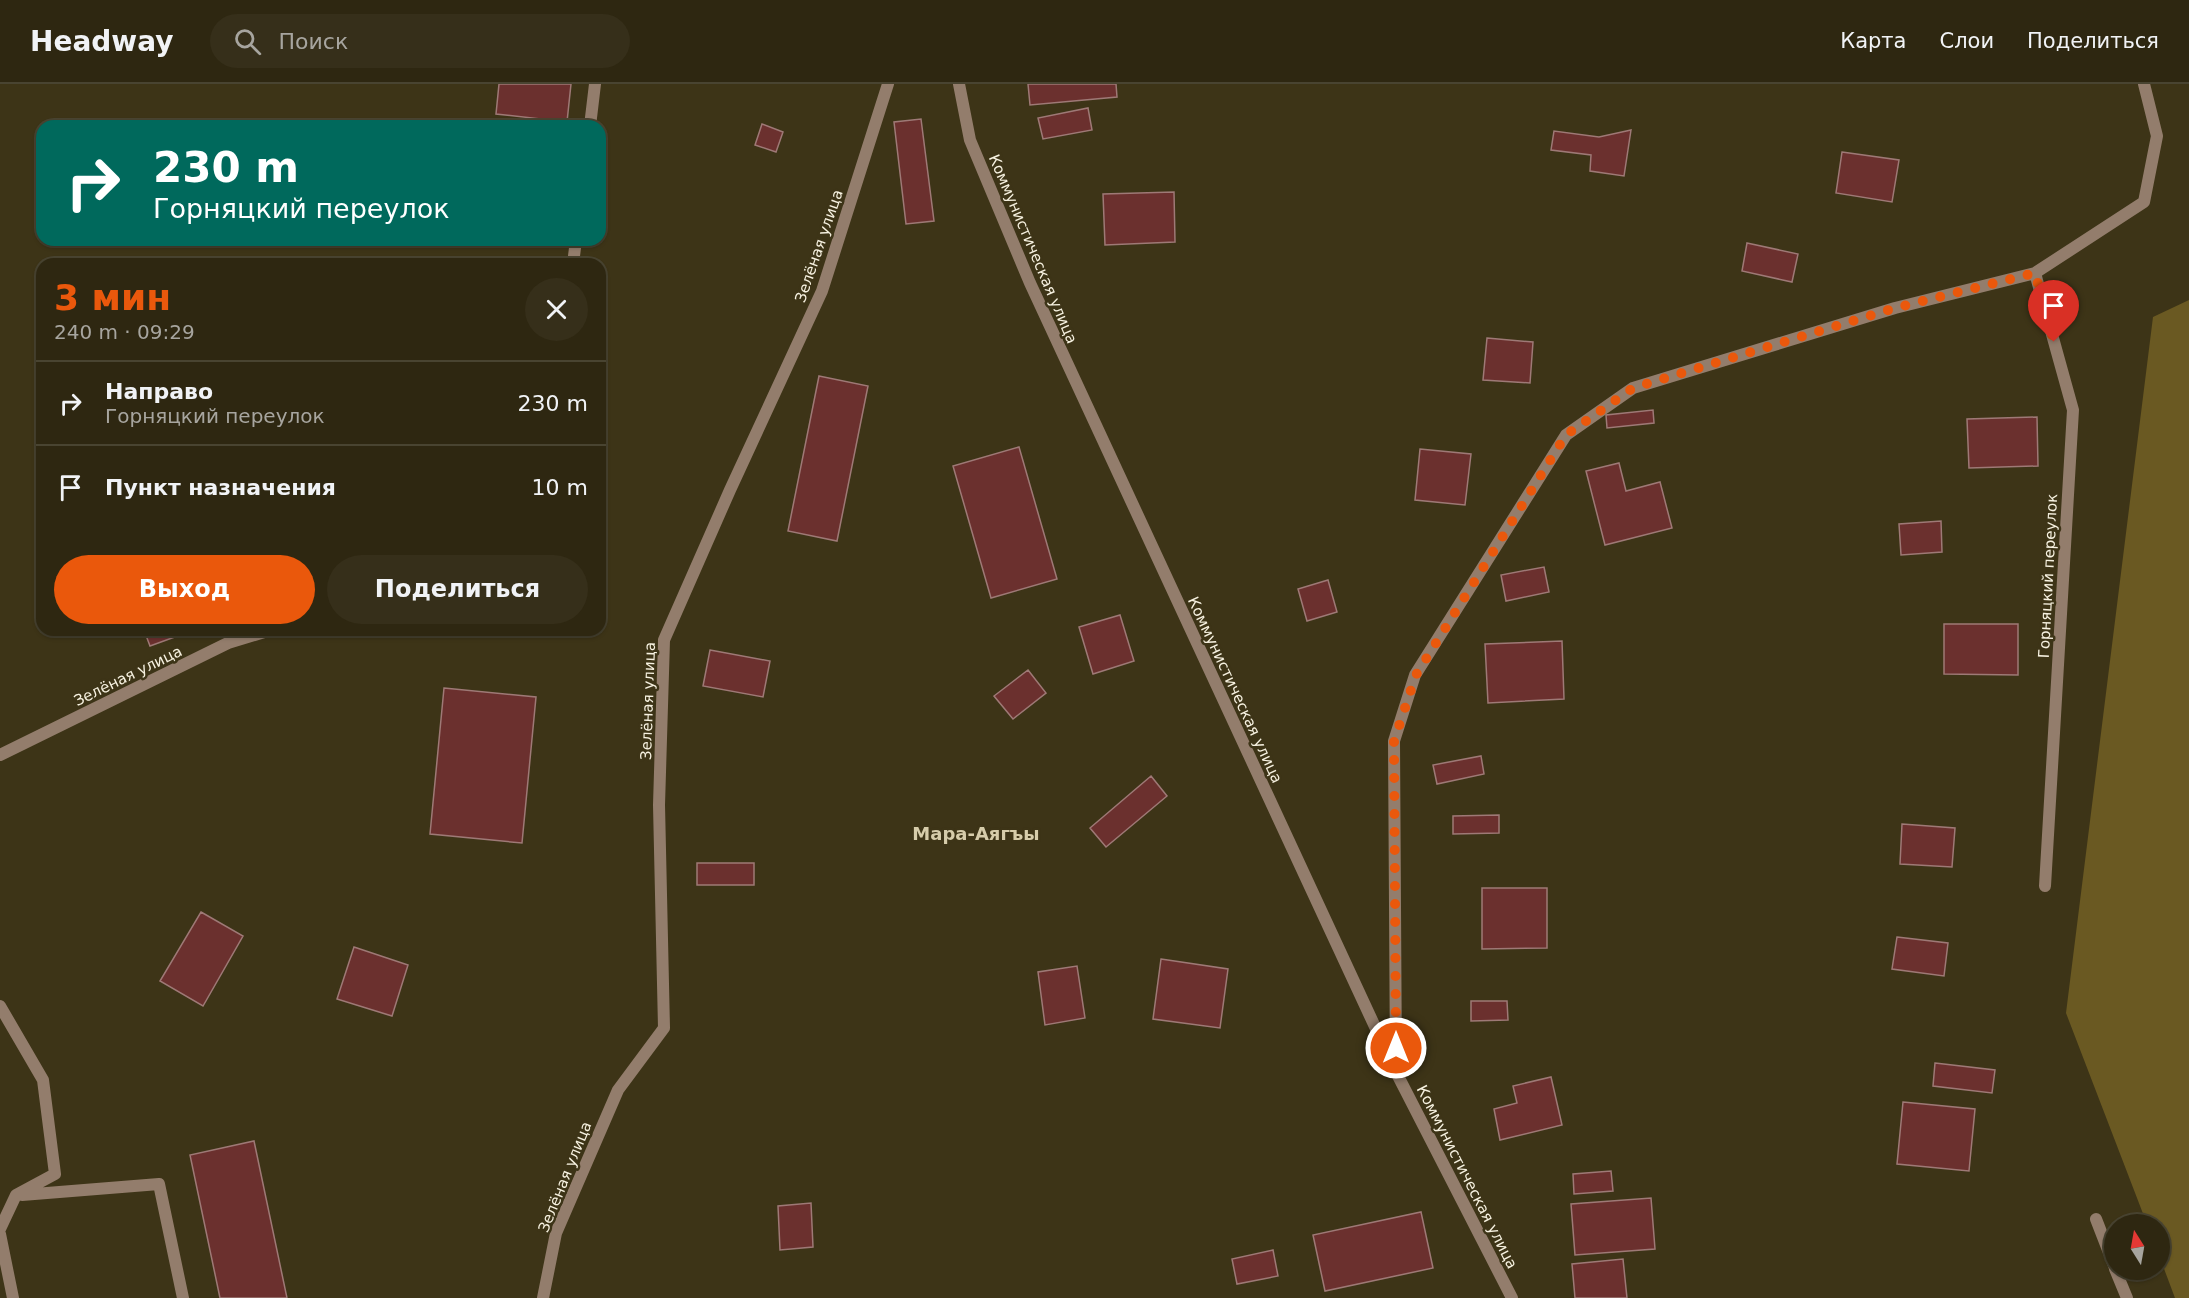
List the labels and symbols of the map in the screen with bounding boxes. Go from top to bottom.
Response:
street label: Коммунистическая улица [985,152,1081,346]
street label: Зелёная улица [791,187,847,305]
pin [2028,280,2079,342]
street label: Горняцкий переулок [2035,493,2061,659]
street label: Коммунистическая улица [1184,594,1286,786]
street label: Зелёная улица [71,642,185,710]
street label: Зелёная улица [637,642,659,760]
district label: Мара-Аягъы [912,823,1040,844]
position arrow [1364,1016,1428,1080]
street label: Коммунистическая улица [1413,1082,1521,1272]
street label: Зелёная улица [535,1119,595,1235]
north arrow [2104,1214,2170,1280]

